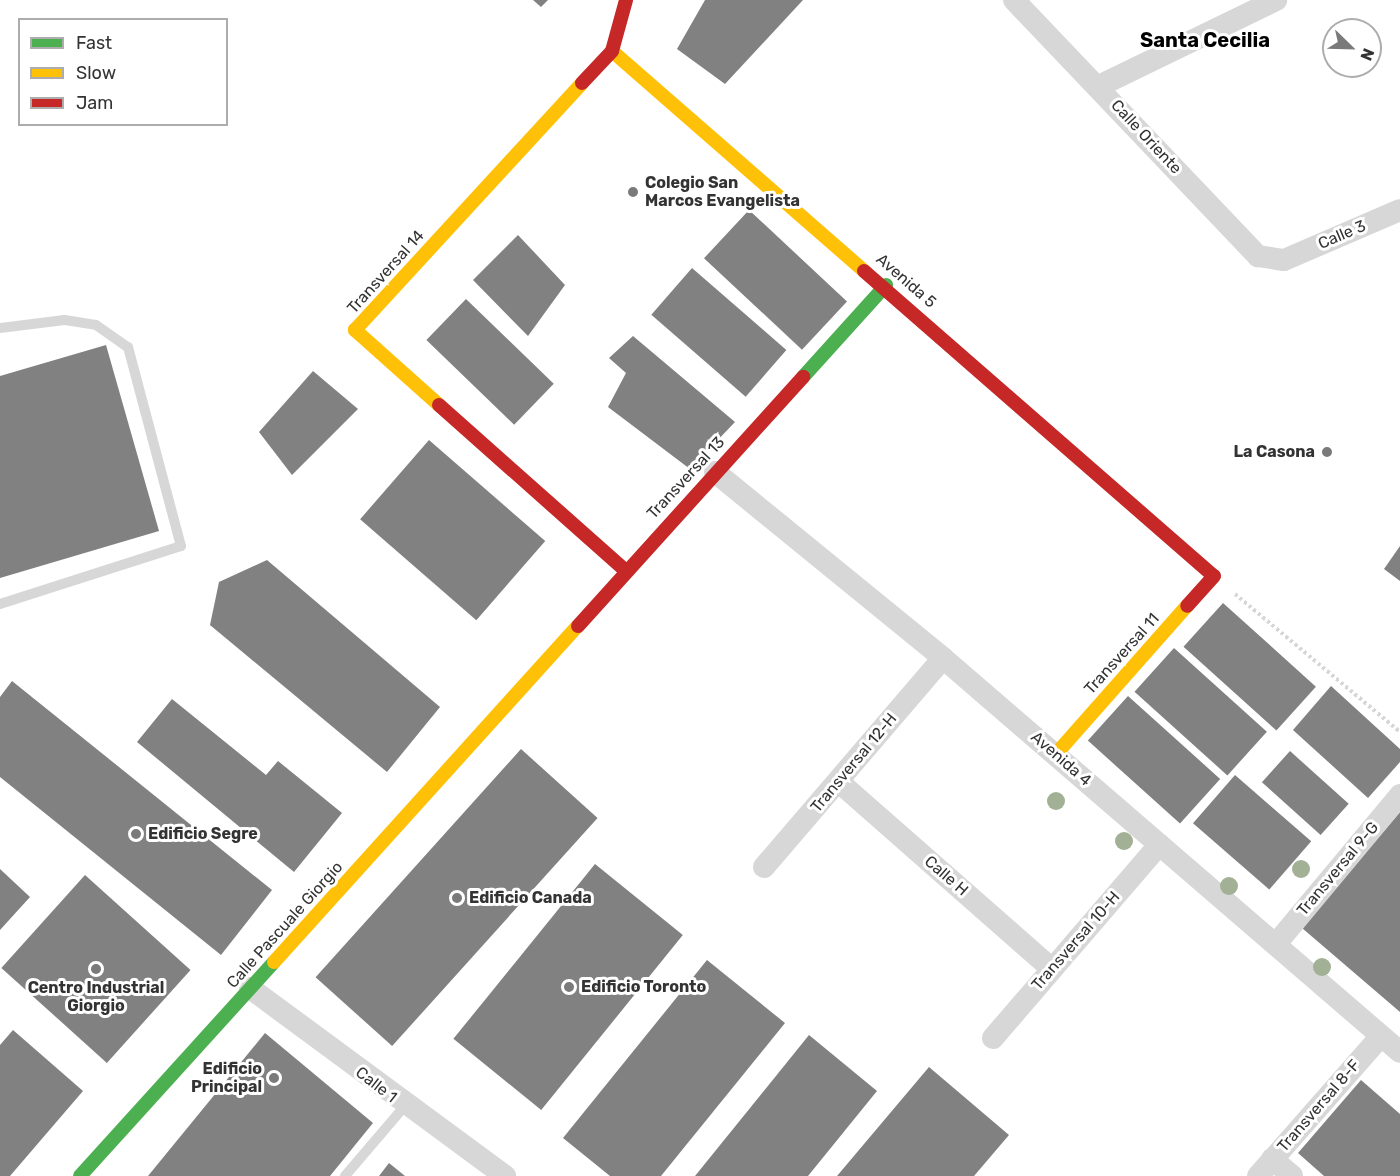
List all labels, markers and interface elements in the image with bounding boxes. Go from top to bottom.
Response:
legend [18,18,228,126]
north arrow [1322,18,1382,78]
district label: Santa Cecilia [1140,28,1270,52]
text: Fast [76,32,112,54]
text: N [1356,45,1378,63]
text: Slow [76,62,116,84]
text: Jam [76,92,113,114]
street label: Calle Oriente [1107,96,1185,178]
place label: Colegio San Marcos Evangelista [645,173,800,211]
marker: Colegio San Marcos Evangelista [626,185,640,199]
street label: Calle 3 [1315,216,1369,254]
street label: Transversal 14 [344,226,428,318]
street label: Avenida 5 [872,250,940,312]
street label: Transversal 13 [643,433,729,523]
place label: La Casona [1234,442,1315,462]
marker: La Casona [1320,445,1334,459]
street label: Transversal 11 [1081,610,1163,698]
street label: Transversal 12-H [807,709,901,817]
street label: Avenida 4 [1027,728,1095,790]
street label: Transversal 9-G [1293,818,1383,920]
place label: Edificio Segre [148,824,258,844]
marker: Edificio Segre [129,827,143,841]
street label: Calle H [920,852,972,900]
street label: Calle Pascuale Giorgio [223,858,347,992]
place label: Edificio Canada [469,888,592,908]
street label: Transversal 10-H [1028,888,1124,994]
marker: Edificio Canada [450,891,464,905]
marker: Centro Industrial Giorgio [89,962,103,976]
place label: Edificio Toronto [581,977,707,997]
place label: Centro Industrial Giorgio [28,978,164,1016]
marker: Edificio Toronto [562,980,576,994]
street label: Transversal 8-F [1274,1056,1364,1156]
place label: Edificio Principal [191,1059,262,1097]
street label: Calle 1 [352,1063,400,1107]
marker: Edificio Principal [267,1071,281,1085]

